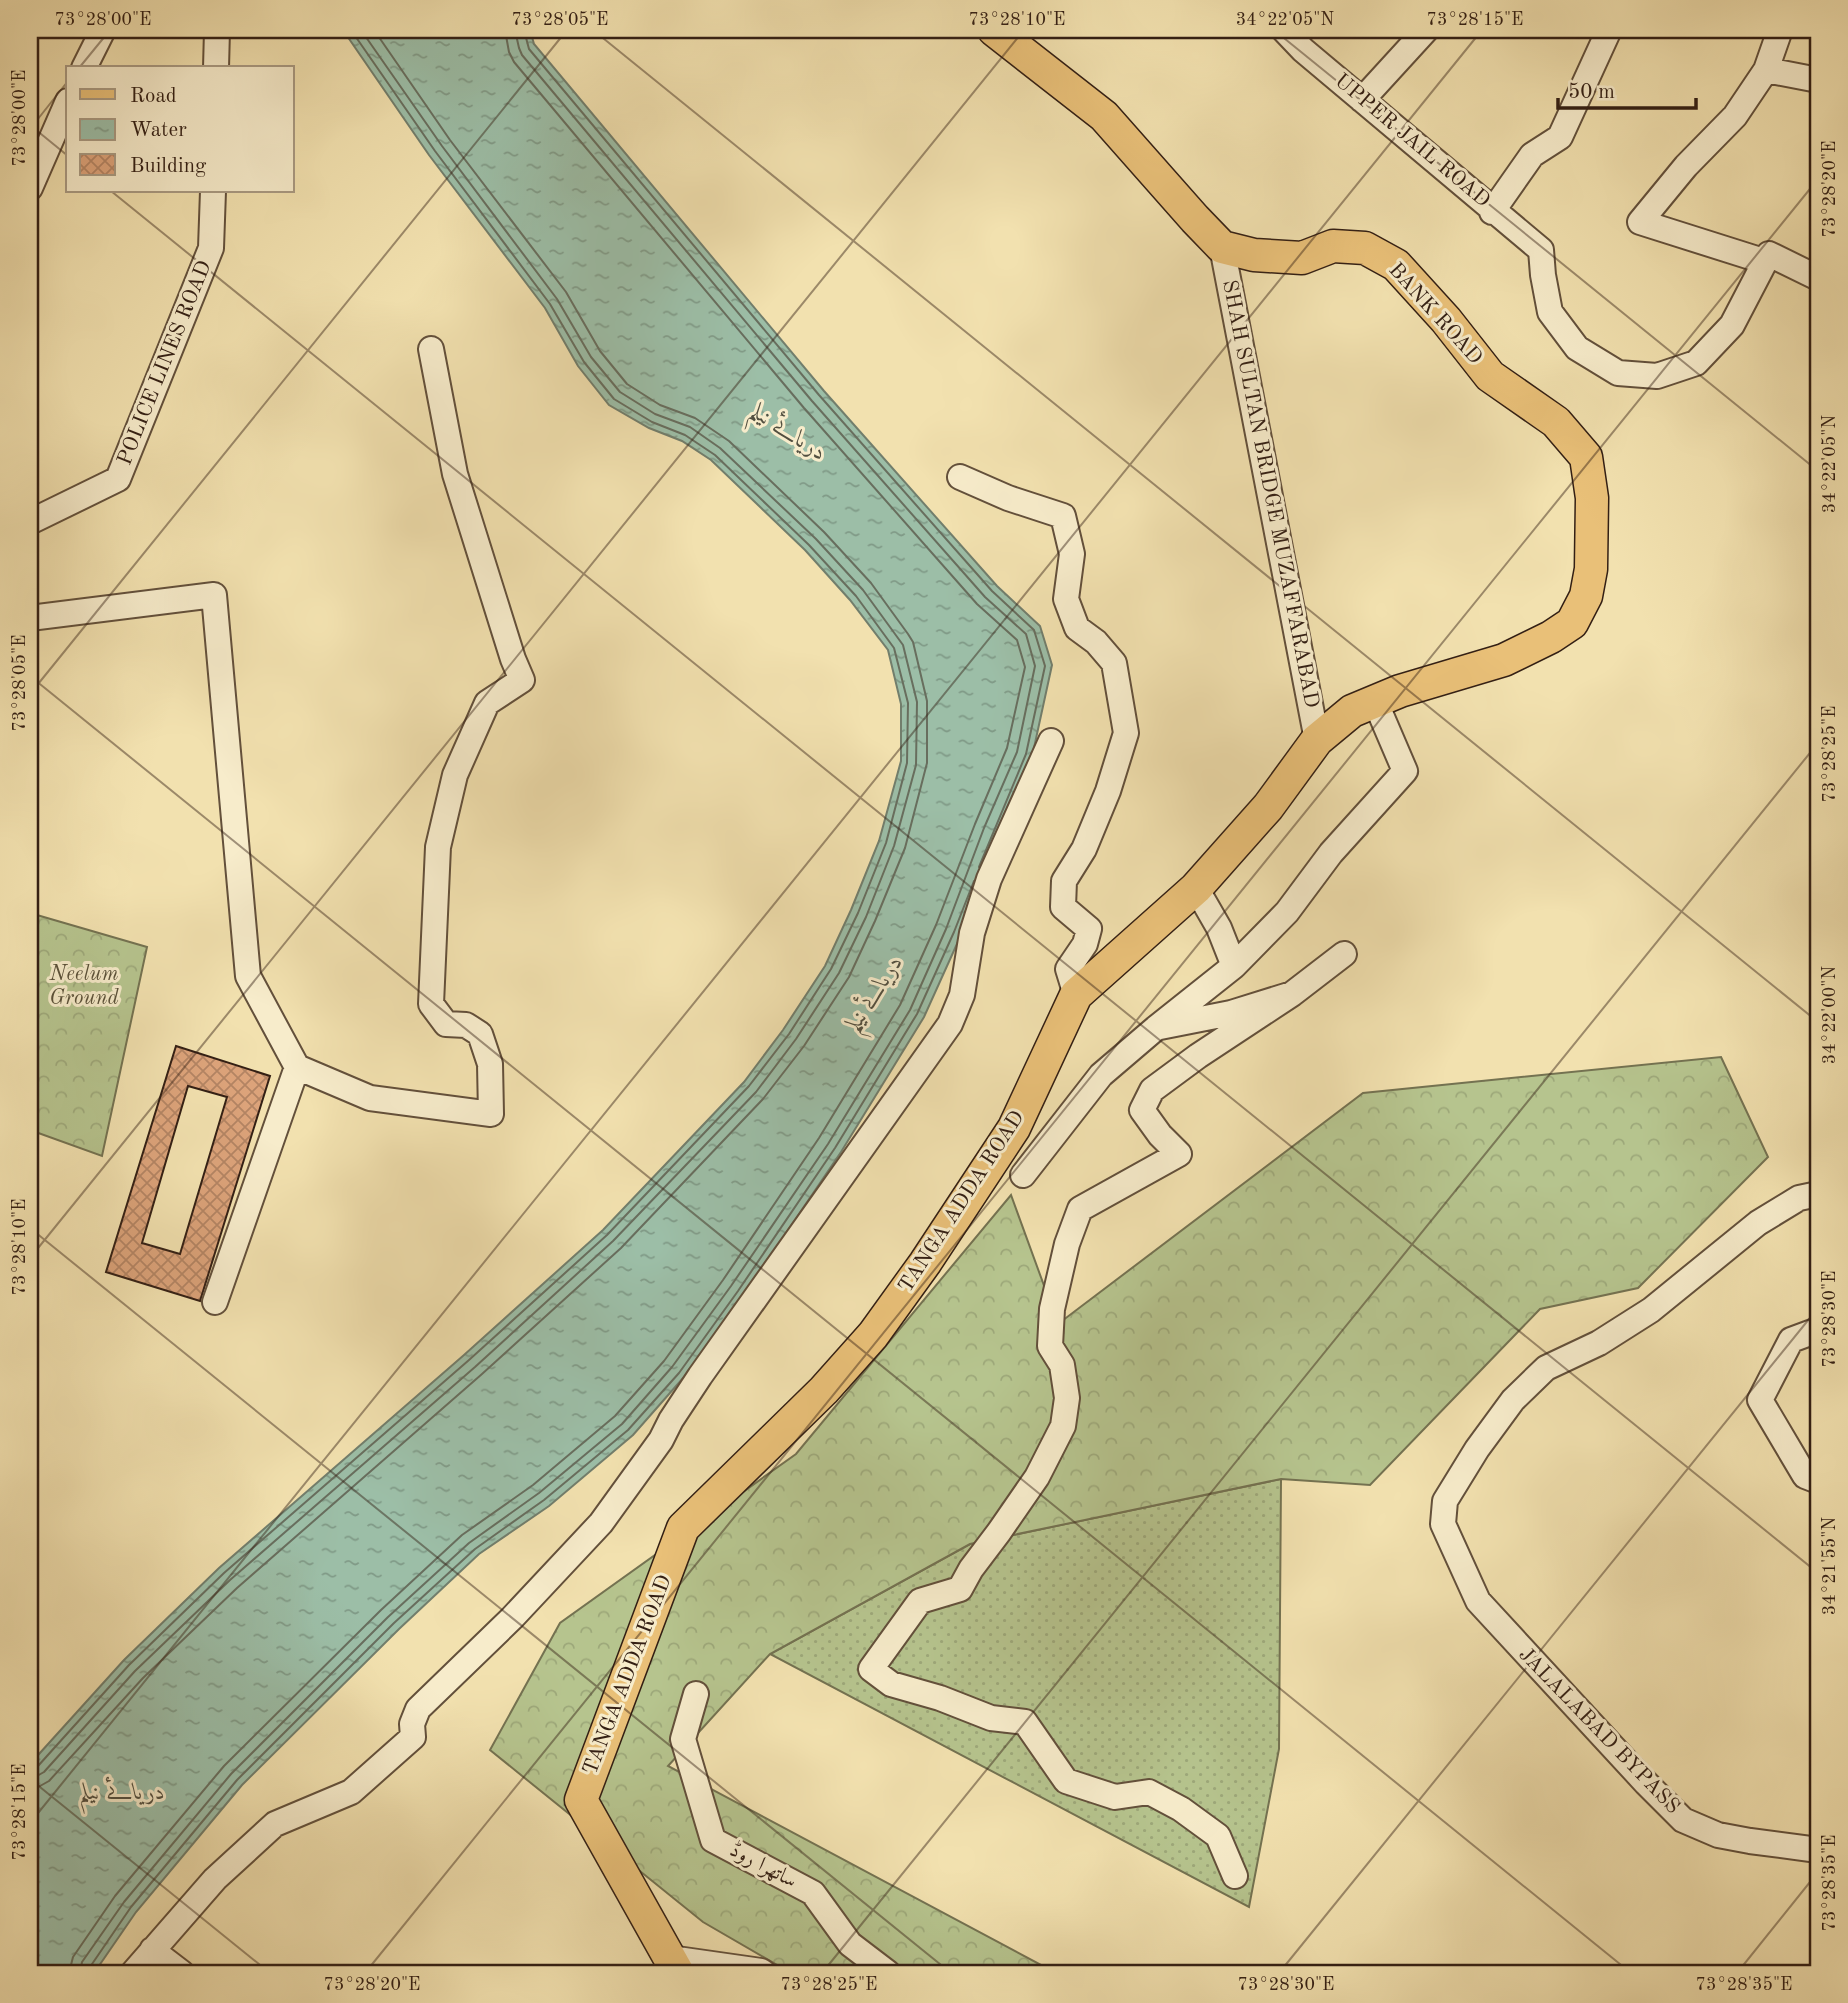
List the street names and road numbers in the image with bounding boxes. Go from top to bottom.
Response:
street label: UPPER JAIL ROAD [1330,70,1494,212]
street label: POLICE LINES ROAD [114,258,216,468]
street label: BANK ROAD [1384,259,1486,369]
street label: SHAH SULTAN BRIDGE MUZAFFARABAD [1218,278,1322,710]
street label: TANGA ADDA ROAD [895,1107,1029,1297]
street label: TANGA ADDA ROAD [580,1572,676,1778]
street label: JALALABAD BYPASS [1514,1644,1684,1818]
street label: ساتھرا روڈ [725,1838,801,1893]

